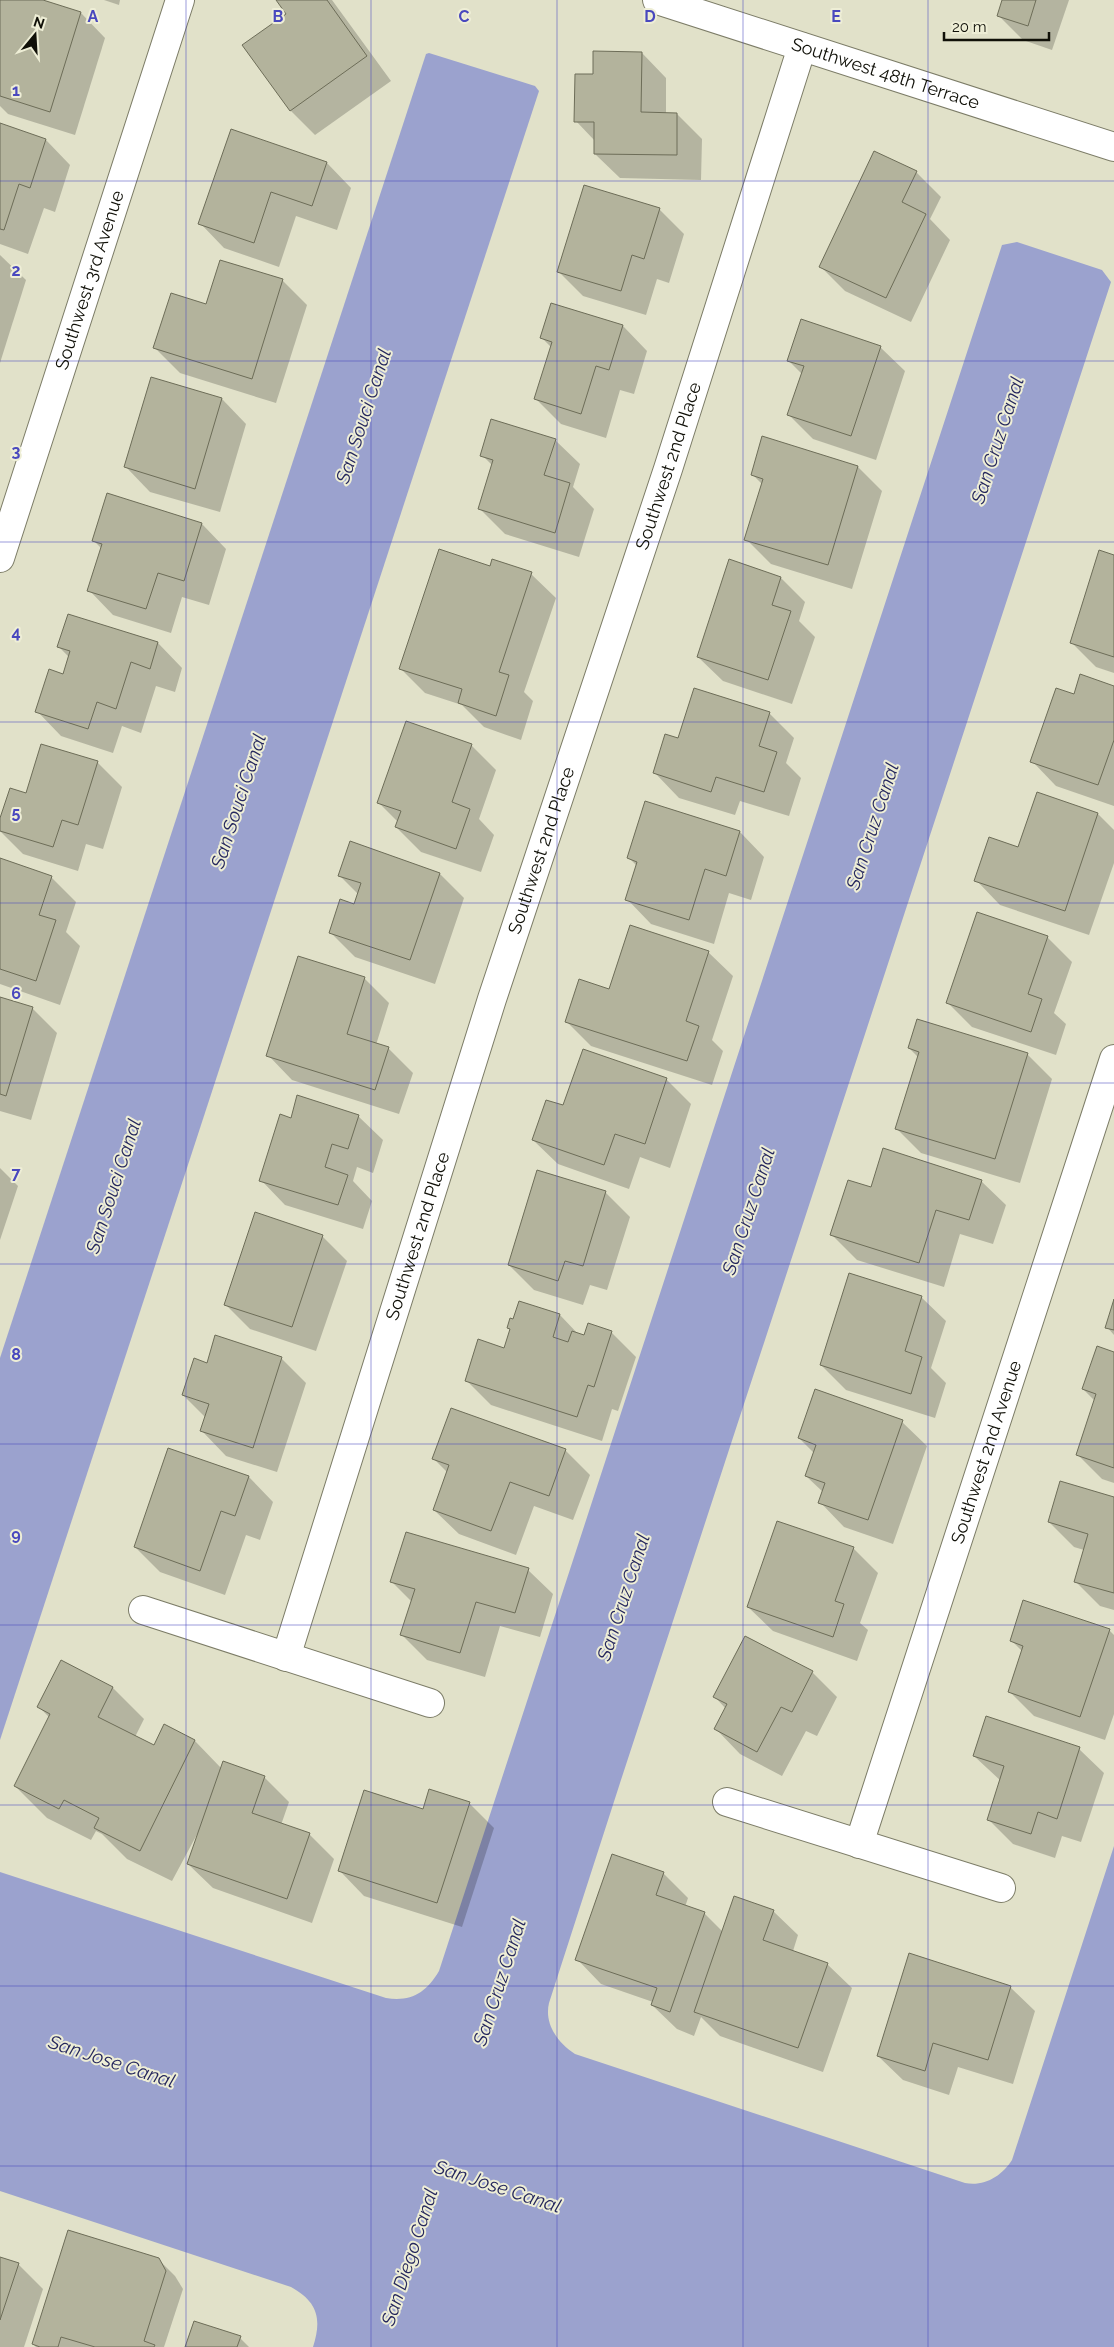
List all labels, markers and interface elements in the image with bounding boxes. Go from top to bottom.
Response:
text: A [88,7,99,26]
text: B [273,7,284,26]
text: C [459,7,470,26]
text: D [644,7,656,26]
text: E [831,7,841,26]
north arrow [10,10,60,60]
scale bar [944,10,1049,42]
text: N [31,13,47,32]
text: 20 m [952,18,987,36]
street label: Southwest 48th Terrace [789,33,983,113]
text: 1 [12,81,20,100]
street label: Southwest 3rd Avenue [50,187,128,372]
text: 2 [11,261,21,280]
water label: San Souci Canal [331,346,395,487]
water label: San Cruz Canal [966,374,1028,507]
street label: Southwest 2nd Place [631,379,705,552]
text: 3 [12,442,21,461]
text: 4 [11,623,21,642]
water label: San Souci Canal [206,731,270,872]
water label: San Cruz Canal [841,760,903,893]
street label: Southwest 2nd Place [503,764,579,937]
text: 5 [12,803,21,822]
text: 6 [11,984,21,1003]
water label: San Souci Canal [81,1116,145,1257]
water label: San Cruz Canal [717,1145,779,1278]
street label: Southwest 2nd Place [381,1149,454,1323]
text: 7 [12,1164,21,1183]
text: 8 [11,1345,21,1364]
street label: Southwest 2nd Avenue [946,1357,1025,1546]
text: 9 [11,1525,21,1544]
water label: San Cruz Canal [592,1531,654,1664]
water label: San Cruz Canal [468,1916,530,2049]
water label: San Jose Canal [45,2030,178,2092]
water label: San Jose Canal [431,2155,564,2217]
water label: San Diego Canal [376,2186,442,2329]

